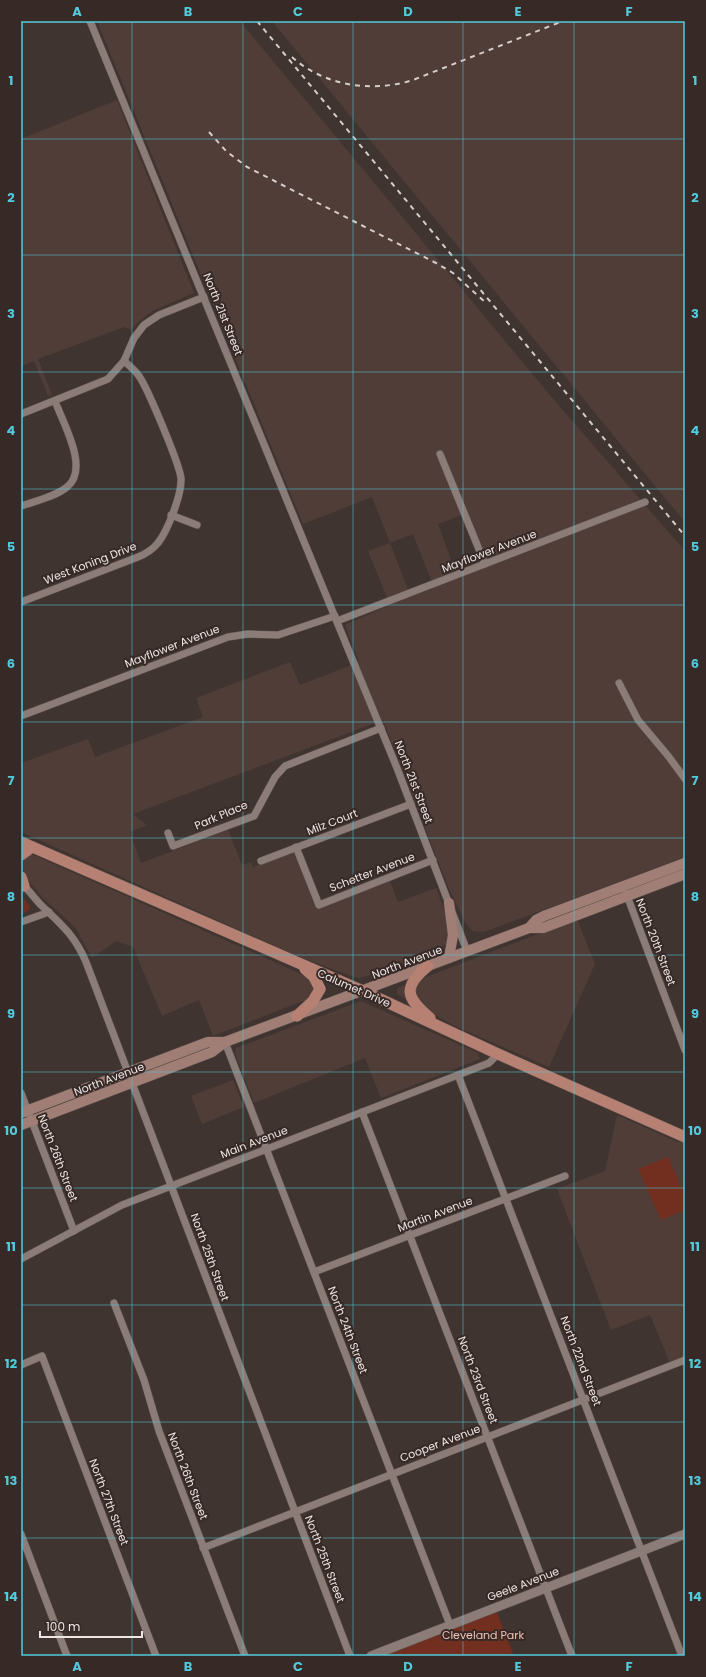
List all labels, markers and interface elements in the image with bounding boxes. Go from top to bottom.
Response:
text: A [72,2,82,21]
text: B [184,2,193,21]
text: C [293,2,303,21]
text: D [403,2,413,21]
text: E [514,2,522,21]
text: F [625,2,633,21]
text: 1 [9,71,13,90]
text: 1 [693,71,697,90]
text: 2 [7,188,15,207]
text: 2 [691,188,699,207]
street label: North 21st Street [199,270,247,358]
text: 3 [7,304,15,323]
text: 3 [691,304,699,323]
text: 4 [7,421,16,440]
text: 4 [691,421,700,440]
street label: Mayflower Avenue [439,525,539,577]
text: 5 [7,537,15,556]
text: 5 [691,537,699,556]
street label: West Koning Drive [41,538,139,588]
street label: Mayflower Avenue [122,620,222,672]
text: 6 [7,654,15,673]
text: 6 [691,654,699,673]
street label: North 21st Street [391,738,437,826]
text: 7 [8,771,15,790]
text: 7 [692,771,699,790]
street label: Park Place [192,797,250,833]
street label: Milz Court [304,805,360,839]
street label: Schetter Avenue [327,848,417,896]
text: 8 [7,887,15,906]
text: 8 [691,887,699,906]
street label: North 20th Street [632,896,680,988]
street label: North Avenue [370,941,445,983]
street label: Calumet Drive [315,965,393,1011]
text: 9 [7,1004,15,1023]
text: 9 [691,1004,699,1023]
street label: North Avenue [72,1058,147,1100]
street label: North 26th Street [34,1112,82,1204]
text: 10 [4,1121,18,1140]
text: 10 [688,1121,702,1140]
street label: Main Avenue [218,1122,290,1162]
street label: Martin Avenue [395,1192,475,1236]
street label: North 25th Street [187,1211,233,1303]
text: 11 [6,1237,16,1256]
text: 11 [690,1237,700,1256]
street label: North 24th Street [324,1284,372,1376]
street label: North 22nd Street [556,1314,606,1408]
street label: North 23rd Street [454,1334,502,1426]
text: 12 [5,1354,18,1373]
text: 12 [689,1354,702,1373]
street label: Cooper Avenue [397,1420,483,1466]
street label: North 26th Street [164,1430,212,1522]
street label: North 27th Street [85,1456,133,1548]
text: 13 [5,1471,18,1490]
text: 13 [689,1471,702,1490]
street label: North 25th Street [301,1513,349,1605]
street label: Geele Avenue [485,1563,561,1605]
text: 14 [4,1587,18,1606]
text: 14 [688,1587,702,1606]
scale bar [40,1613,142,1639]
text: 100 m [46,1618,80,1635]
park label: Cleveland Park [442,1627,524,1643]
text: A [72,1657,82,1676]
text: B [184,1657,193,1676]
text: C [293,1657,303,1676]
text: D [403,1657,413,1676]
text: E [514,1657,522,1676]
text: F [625,1657,633,1676]

